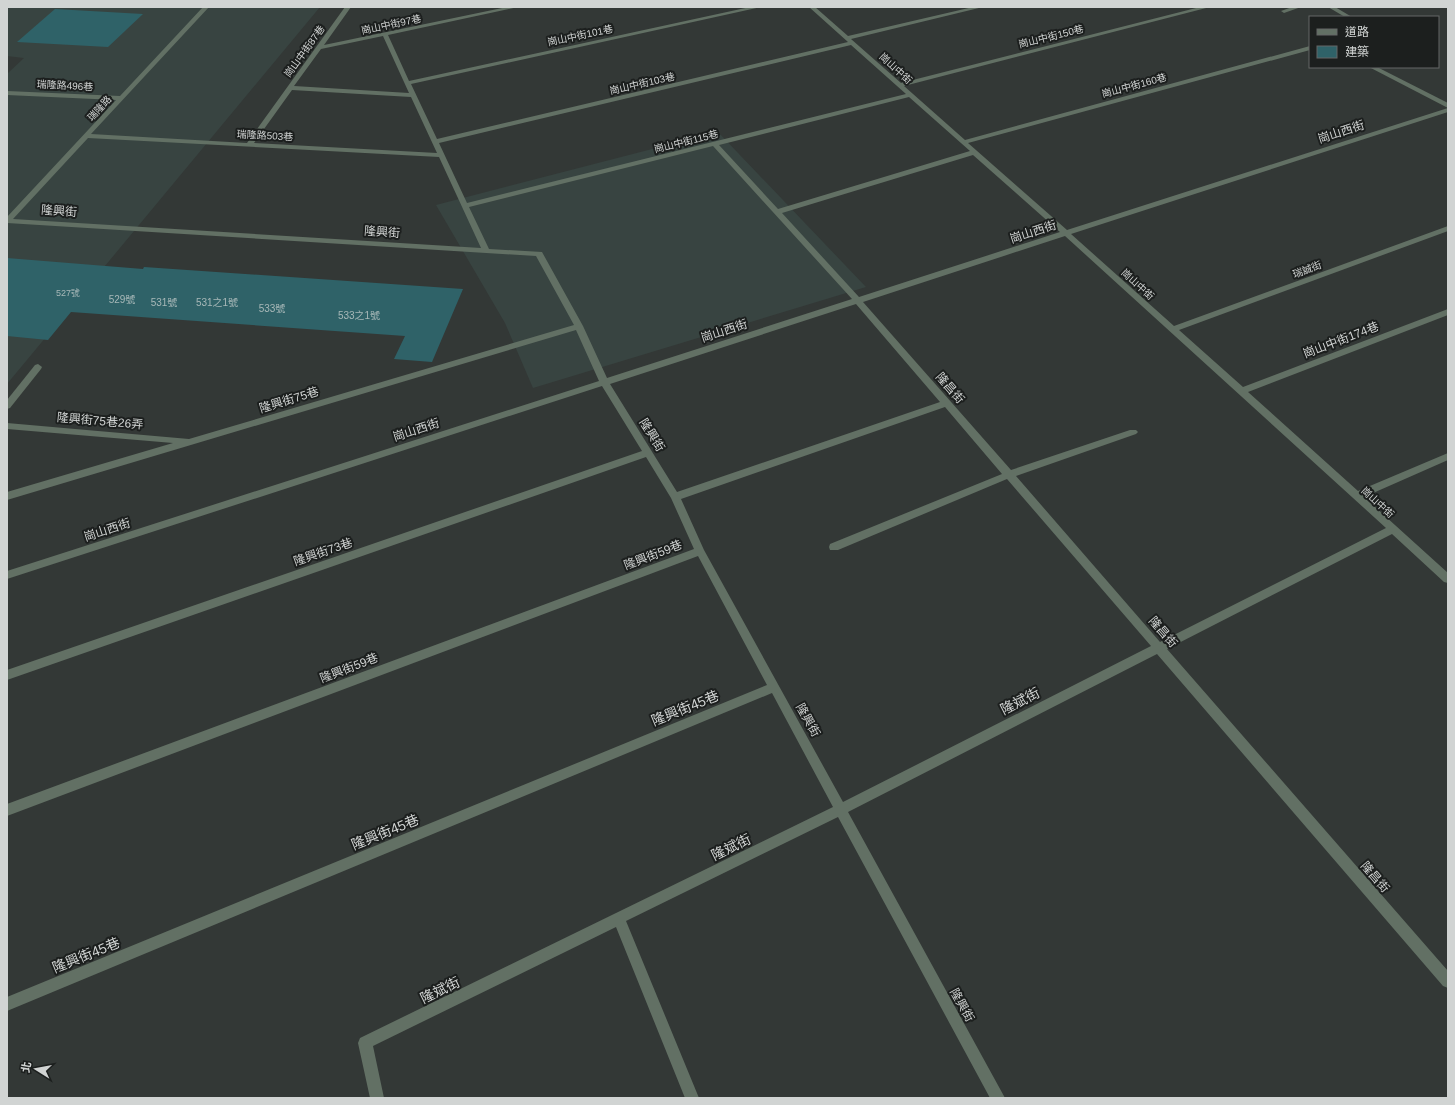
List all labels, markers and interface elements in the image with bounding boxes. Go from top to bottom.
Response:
street label: 崗山中街97巷 [360,13,422,36]
legend [1309,16,1439,68]
street label: 崗山中街87巷 [282,23,327,79]
street label: 崗山中街101巷 [546,23,614,48]
street label: 崗山中街150巷 [1017,23,1085,50]
text: 道路 [1345,25,1369,39]
text: 建築 [1345,45,1369,59]
street label: 崗山中街 [877,51,914,86]
street label: 崗山中街103巷 [608,71,676,96]
street label: 崗山中街160巷 [1100,72,1168,99]
street label: 瑞隆路496巷 [36,79,94,92]
street label: 瑞隆路 [85,94,114,123]
street label: 崗山西街 [1316,118,1366,146]
street label: 崗山中街115巷 [653,128,719,155]
street label: 瑞隆路503巷 [236,129,294,142]
street label: 隆興街 [41,203,77,219]
street label: 崗山西街 [1008,218,1058,246]
street label: 隆興街 [364,224,400,240]
street label: 瑞誠街 [1291,259,1323,280]
street label: 崗山中街 [1119,267,1156,302]
house number: 527號 [56,288,80,298]
house number: 529號 [109,294,135,305]
house number: 531號 [151,297,177,308]
house number: 531之1號 [196,297,238,308]
house number: 533號 [259,303,285,314]
house number: 533之1號 [338,310,380,321]
street label: 崗山西街 [699,317,749,345]
street label: 崗山中街174巷 [1301,319,1381,361]
street label: 隆昌街 [933,370,967,406]
street label: 隆興街75巷 [258,384,320,416]
street label: 隆興街75巷26弄 [56,410,144,432]
street label: 崗山西街 [391,416,441,444]
street label: 隆興街 [637,416,667,454]
street label: 崗山中街 [1359,485,1396,520]
street label: 崗山西街 [82,516,132,544]
street label: 隆興街73巷 [292,535,354,569]
street label: 隆興街59巷 [622,537,684,573]
street label: 隆昌街 [1146,614,1180,650]
street label: 隆興街59巷 [318,650,380,686]
street label: 隆斌街 [998,684,1042,718]
street label: 隆興街45巷 [649,687,721,729]
street label: 隆興街 [793,701,823,739]
street label: 隆興街45巷 [349,811,421,853]
street label: 隆斌街 [709,831,753,863]
street label: 隆昌街 [1358,859,1392,895]
street label: 隆興街45巷 [50,934,122,976]
street label: 隆斌街 [418,974,462,1006]
street label: 隆興街 [947,986,977,1024]
north arrow [16,1049,56,1089]
text: 北 [19,1061,33,1074]

